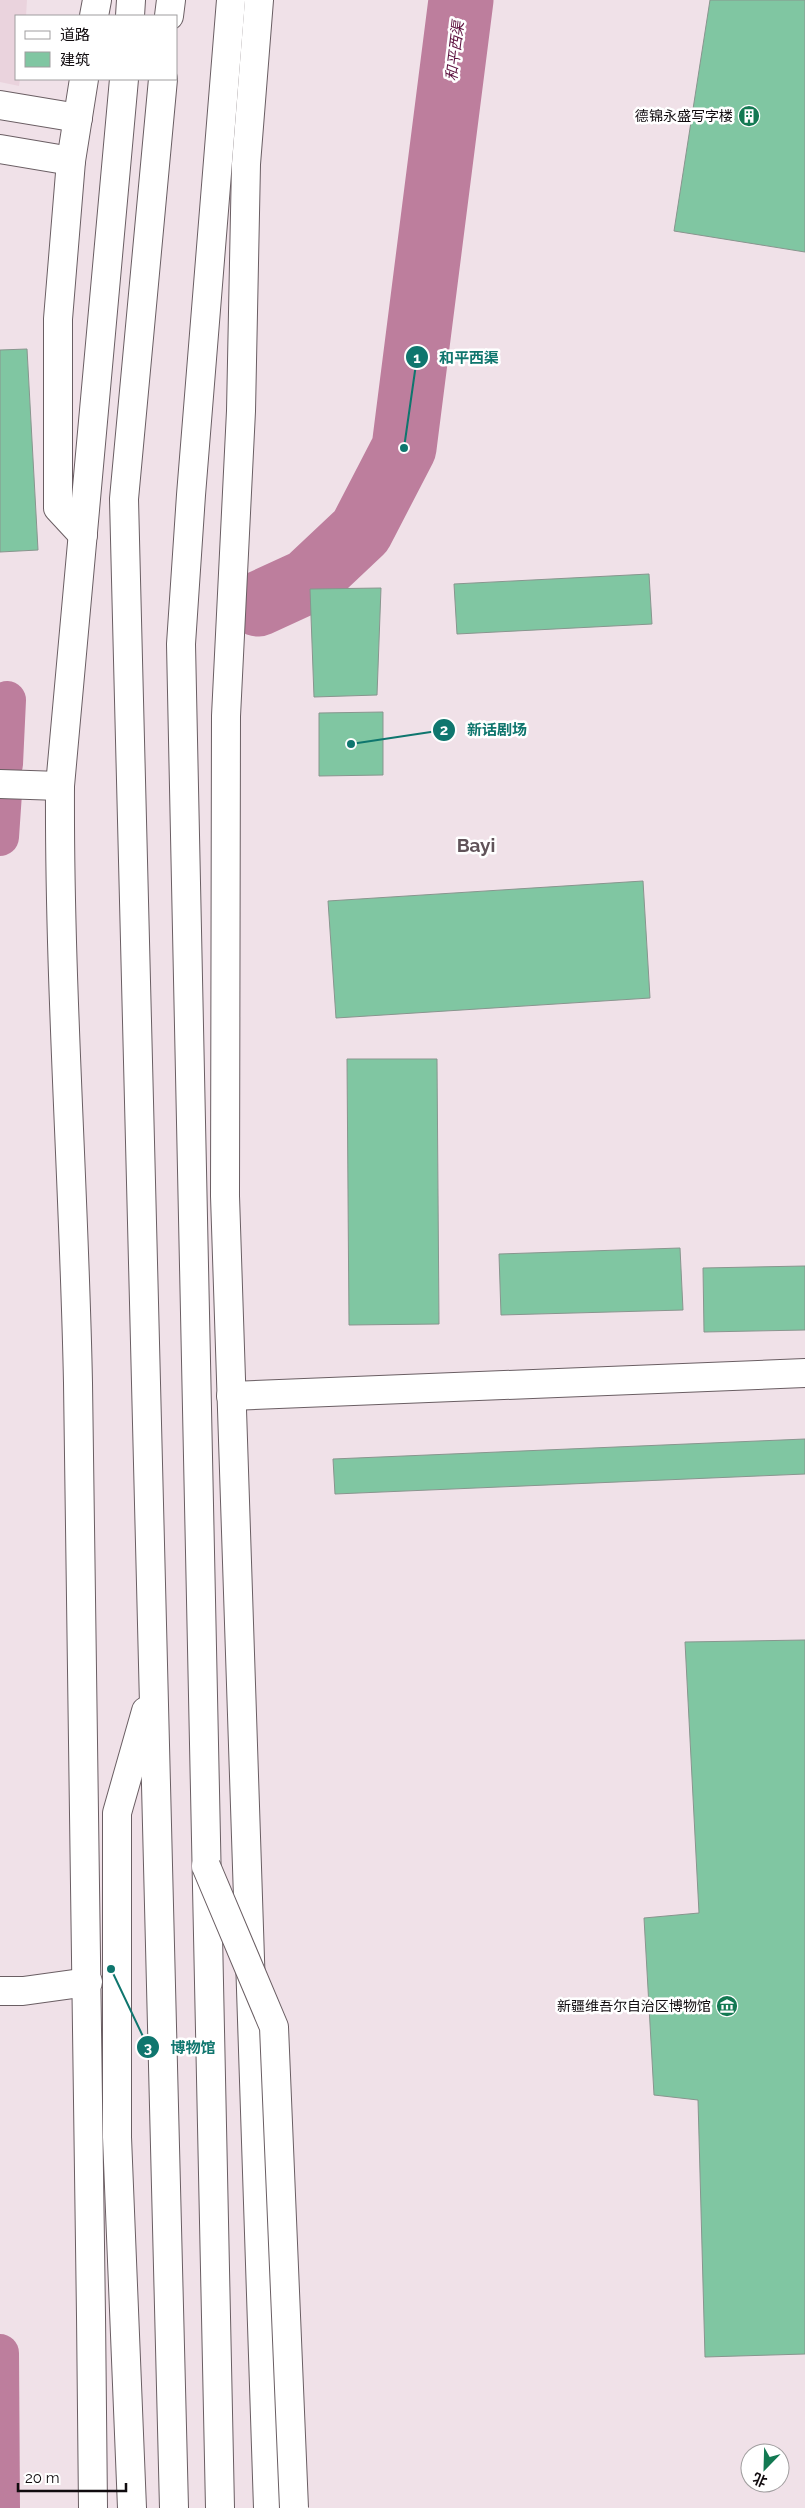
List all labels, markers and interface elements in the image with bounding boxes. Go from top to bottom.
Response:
legend [15,15,178,80]
water label: 和平西渠 [442,18,468,82]
text: 道路 [60,26,90,44]
text: 建筑 [60,51,90,69]
building icon: 德锦永盛写字楼 [737,104,761,128]
place label: 德锦永盛写字楼 [635,108,733,124]
callout: 和平西渠 [404,342,509,372]
text: 1 [413,349,421,367]
text: 和平西渠 [439,349,499,367]
callout: 新话剧场 [432,715,537,745]
text: 2 [440,721,448,739]
text: 新话剧场 [467,721,527,739]
district label: Bayi [457,834,495,856]
museum icon: 新疆维吾尔自治区博物馆 [715,1994,739,2018]
place label: 新疆维吾尔自治区博物馆 [557,1998,711,2014]
callout: 博物馆 [136,2032,226,2062]
text: 3 [144,2039,152,2057]
text: 博物馆 [170,2039,216,2057]
north arrow [740,2443,790,2493]
scale bar [18,2460,125,2492]
text: 20 m [25,2469,60,2487]
text: 北 [750,2470,769,2490]

